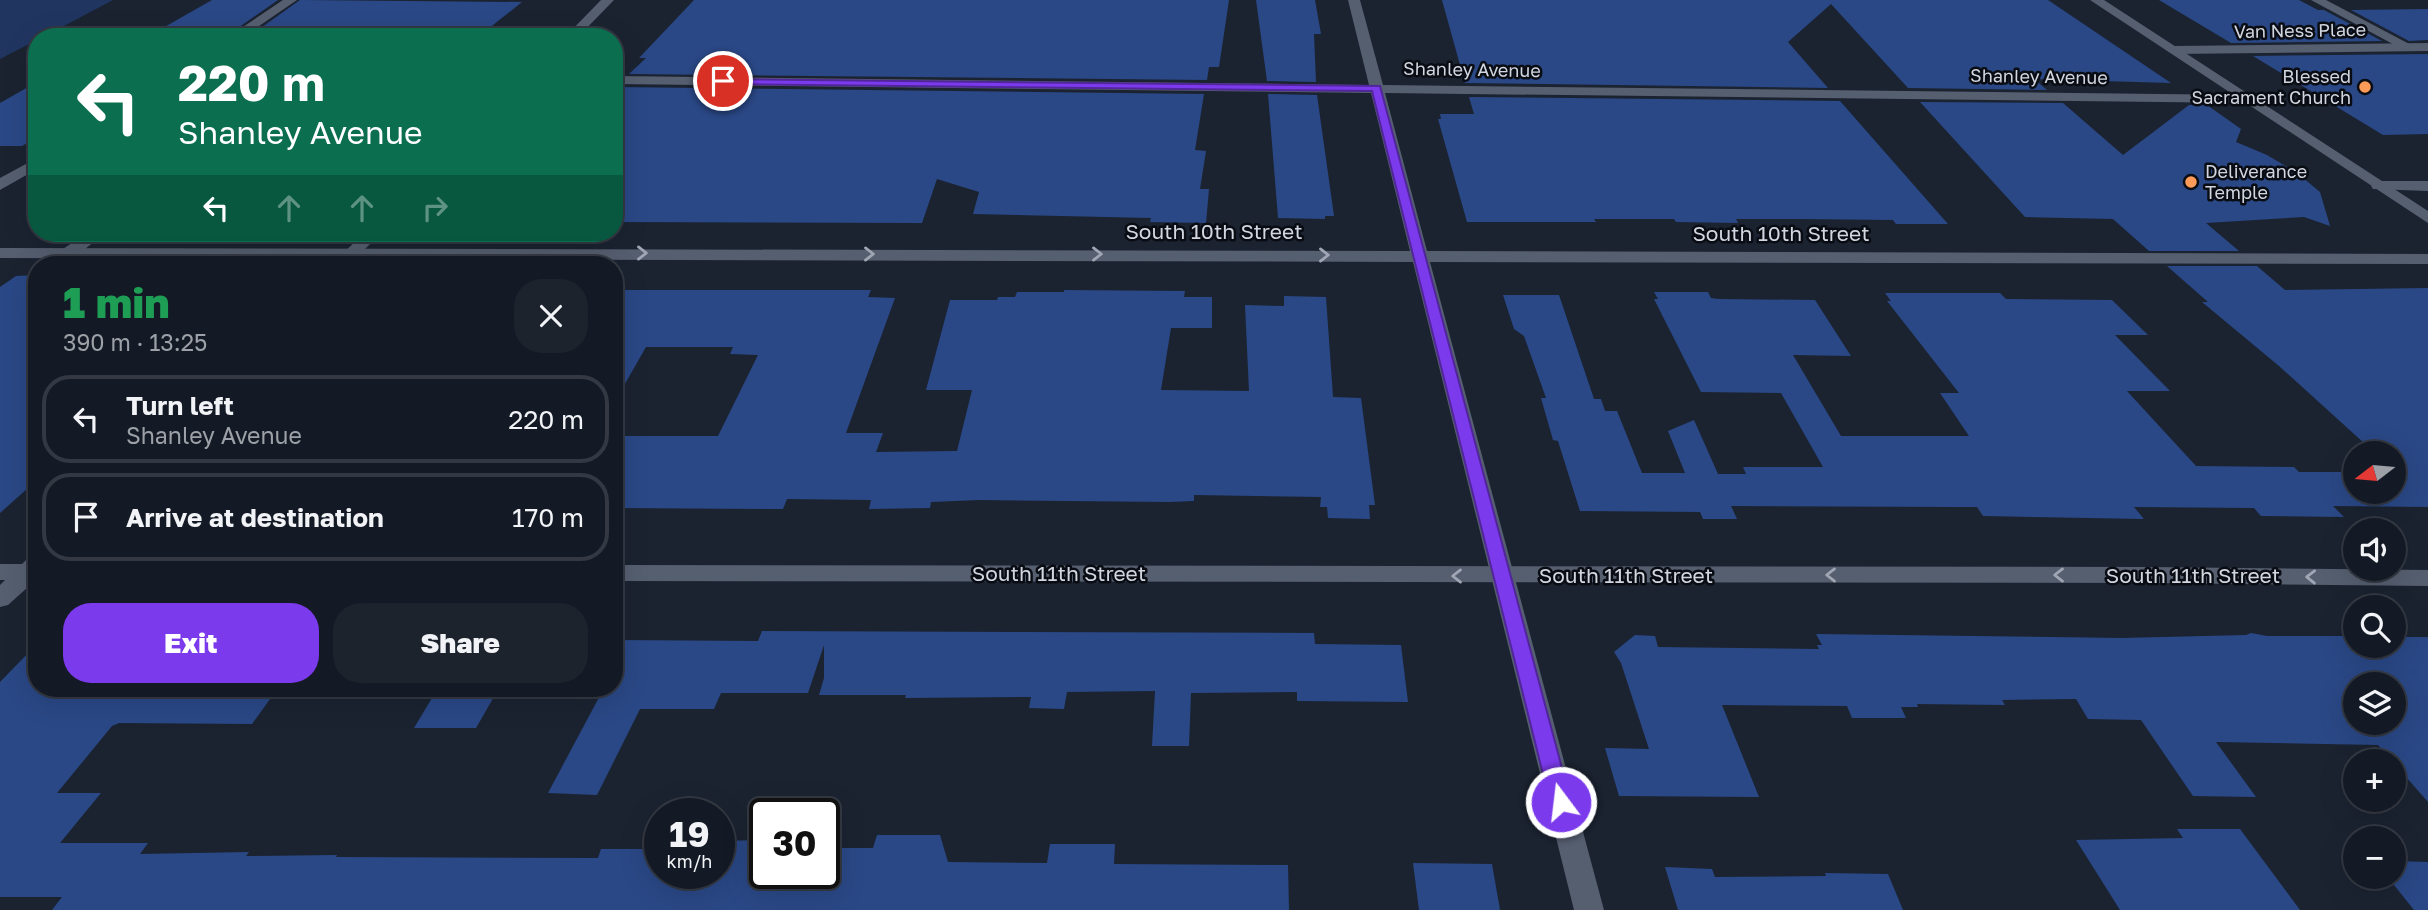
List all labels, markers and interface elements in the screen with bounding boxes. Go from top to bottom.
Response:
street label: Van Ness Place [2234,18,2366,42]
pin [693,51,753,111]
text: 220 m [178,53,325,112]
icon: left [63,56,154,147]
street label: Shanley Avenue [1403,57,1541,81]
icon: arrive [704,62,742,100]
street label: Shanley Avenue [1970,64,2108,88]
place label: Blessed Sacrament Church [2192,65,2351,108]
marker: Blessed Sacrament Church [2357,79,2373,95]
text: Shanley Avenue [178,113,423,151]
place label: Deliverance Temple [2205,160,2307,203]
marker: Deliverance Temple [2183,174,2199,190]
icon: left [197,189,235,227]
icon: ahead [270,189,308,227]
icon: ahead [343,189,381,227]
icon: right [416,189,454,227]
street label: South 10th Street [1125,218,1303,244]
street label: South 10th Street [1692,220,1870,246]
one-way arrow [637,245,647,261]
one-way arrow [864,246,875,262]
one-way arrow [1091,247,1102,262]
one-way arrow [1319,247,1330,263]
text: 1 min [63,277,170,327]
button: close [514,279,588,353]
text: 390 m · 13:25 [63,328,207,356]
text: Turn left [126,390,234,421]
icon: left [67,400,105,438]
text: 220 m [508,404,584,435]
text: Shanley Avenue [126,421,302,449]
north arrow [2343,441,2406,504]
map controls [2343,441,2406,889]
icon: arrive [67,498,105,536]
text: Arrive at destination [126,502,384,533]
text: 170 m [512,502,584,533]
button: sound [2343,518,2406,581]
street label: South 11th Street [972,560,1146,586]
street label: South 11th Street [1539,562,1713,588]
street label: South 11th Street [2106,562,2280,588]
one-way arrow [1826,567,1836,583]
one-way arrow [2053,567,2064,583]
one-way arrow [1451,568,1462,584]
one-way arrow [2305,569,2316,585]
button: search [2343,595,2406,658]
button: Exit [63,603,319,683]
button: Share [333,603,588,683]
button: layers [2343,672,2406,735]
button: + [2343,749,2406,812]
position arrow [1524,765,1598,839]
speed limit sign: 30 [749,798,840,889]
text: 19 [669,813,710,855]
button: − [2343,826,2406,889]
text: km/h [667,850,712,872]

